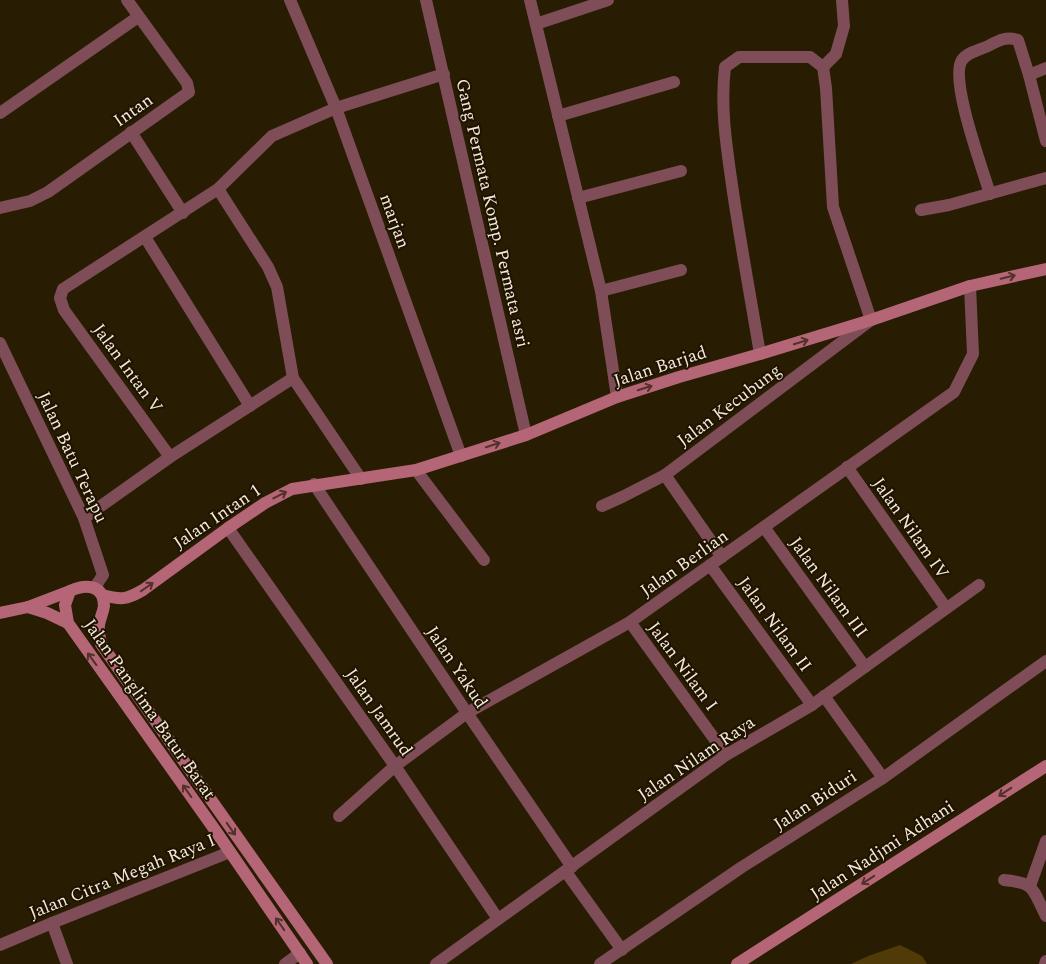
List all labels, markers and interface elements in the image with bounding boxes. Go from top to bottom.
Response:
street label: Gang Permata Komp. Permata asri [448,76,537,350]
street label: Intan [108,87,159,134]
street label: marjan [372,190,417,252]
one-way arrow [1000,272,1016,281]
street label: Jalan Intan V [86,318,169,419]
one-way arrow [793,336,809,346]
street label: Jalan Barjad [610,339,710,394]
street label: Jalan Kecubung [671,357,787,454]
one-way arrow [637,383,653,392]
street label: Jalan Batu Terapu [30,387,115,527]
one-way arrow [485,440,501,450]
street label: Jalan Nilam IV [865,472,956,585]
street label: Jalan Intan 1 [168,477,267,556]
one-way arrow [273,490,288,500]
street label: Jalan Berlian [635,523,734,604]
street label: Jalan Nilam III [783,531,875,644]
street label: Jalan Nilam II [731,571,819,678]
one-way arrow [139,582,153,592]
street label: Jalan Panglima Batur Barat [77,613,223,805]
street label: Jalan Nilam I [641,616,724,717]
street label: Jalan Yakud [419,620,494,714]
one-way arrow [87,652,97,666]
street label: Jalan Jamrud [338,663,419,762]
street label: Jalan Nilam Raya [632,709,761,808]
street label: Jalan Biduri [768,763,862,838]
one-way arrow [182,784,192,798]
one-way arrow [998,787,1012,797]
street label: Jalan Nadjmi Adhani [805,794,960,907]
one-way arrow [226,822,236,836]
street label: Jalan Citra Megah Raya I [25,827,220,926]
one-way arrow [862,875,876,885]
one-way arrow [275,917,285,931]

